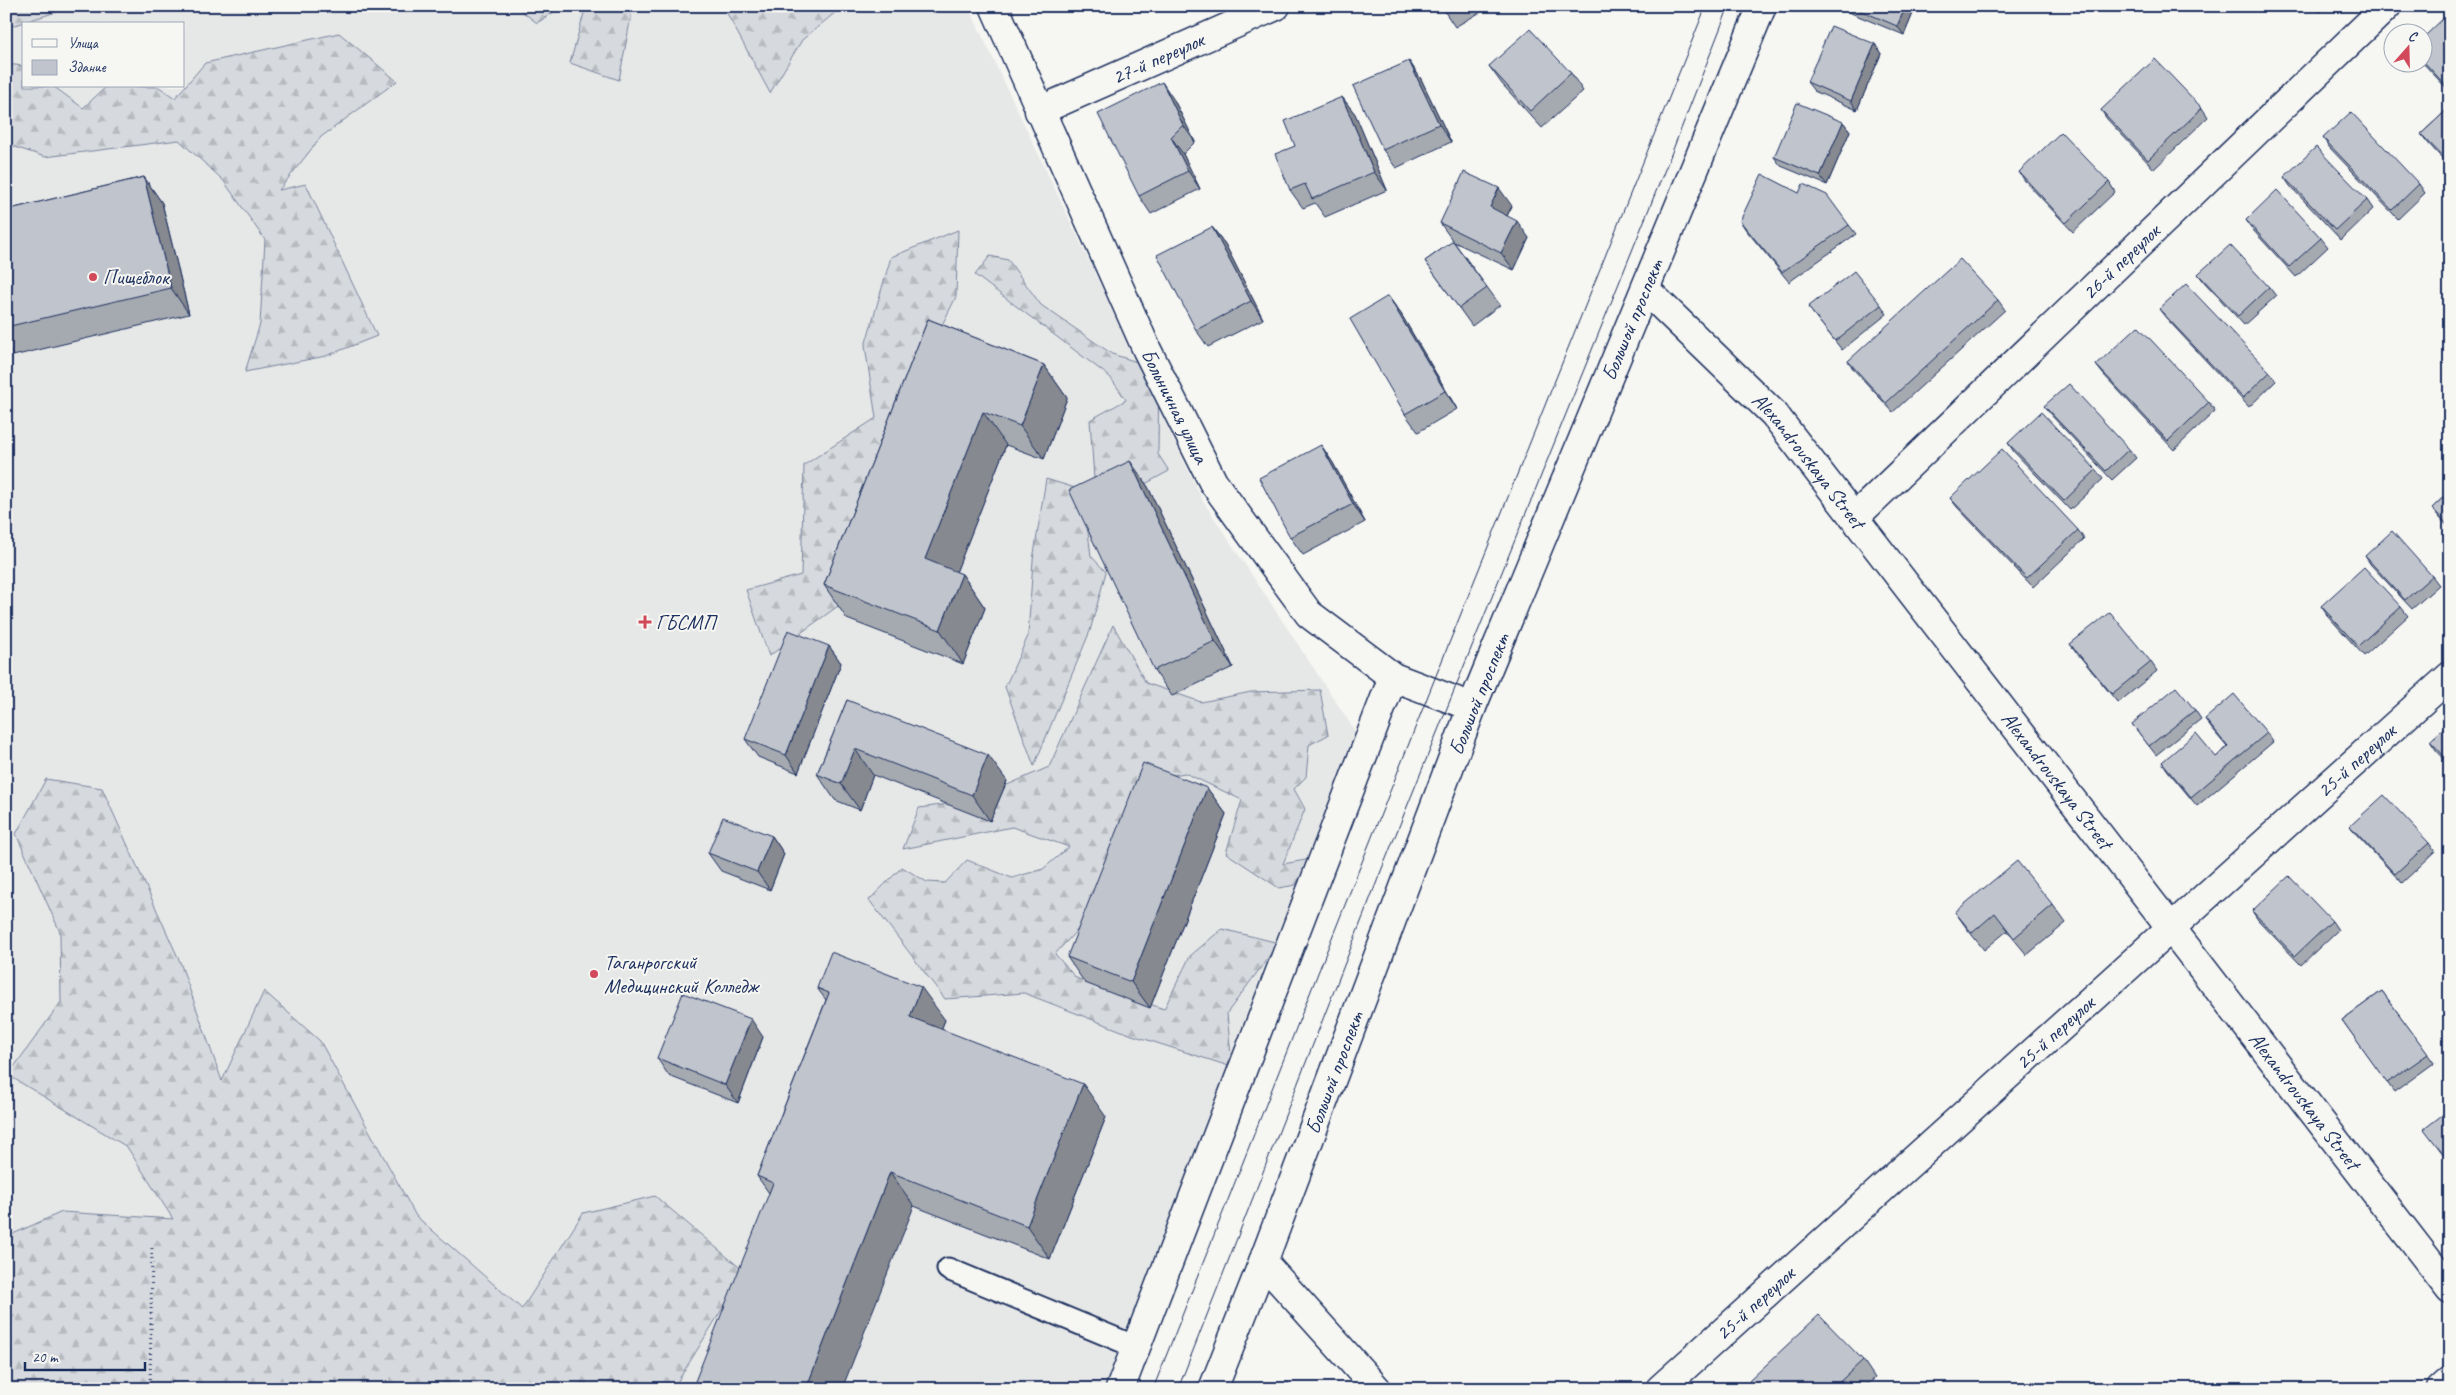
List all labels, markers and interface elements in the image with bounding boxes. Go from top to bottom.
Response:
legend [22,22,185,88]
north arrow [2384,22,2434,72]
street label: 27-й переулок [1108,26,1210,90]
text: С [2406,27,2420,46]
text: Улица [68,34,99,53]
text: Здание [68,58,107,77]
street label: 26-й переулок [2077,217,2167,305]
street label: Большой проспект [1596,254,1669,384]
place label: Пищеблок [103,264,171,290]
marker: Пищеблок [87,271,99,283]
street label: Больничная улица [1135,344,1215,469]
street label: Alexandrovskaya Street [1747,387,1872,536]
place label: ГБСМП [656,609,718,635]
marker: ГБСМП [638,615,652,629]
street label: Большой проспект [1443,628,1516,759]
street label: Alexandrovskaya Street [1996,706,2120,857]
street label: 25-й переулок [2311,717,2403,803]
place label: Таганрогский Медицинский Колледж [604,949,760,999]
marker: Таганрогский Медицинский Колледж [588,968,600,980]
street label: 25-й переулок [2010,989,2102,1075]
street label: Большой проспект [1299,1006,1370,1138]
street label: Alexandrovskaya Street [2243,1027,2368,1177]
street label: 25-й переулок [1710,1259,1802,1346]
scale bar [25,1340,145,1372]
text: 20 m [32,1348,59,1367]

